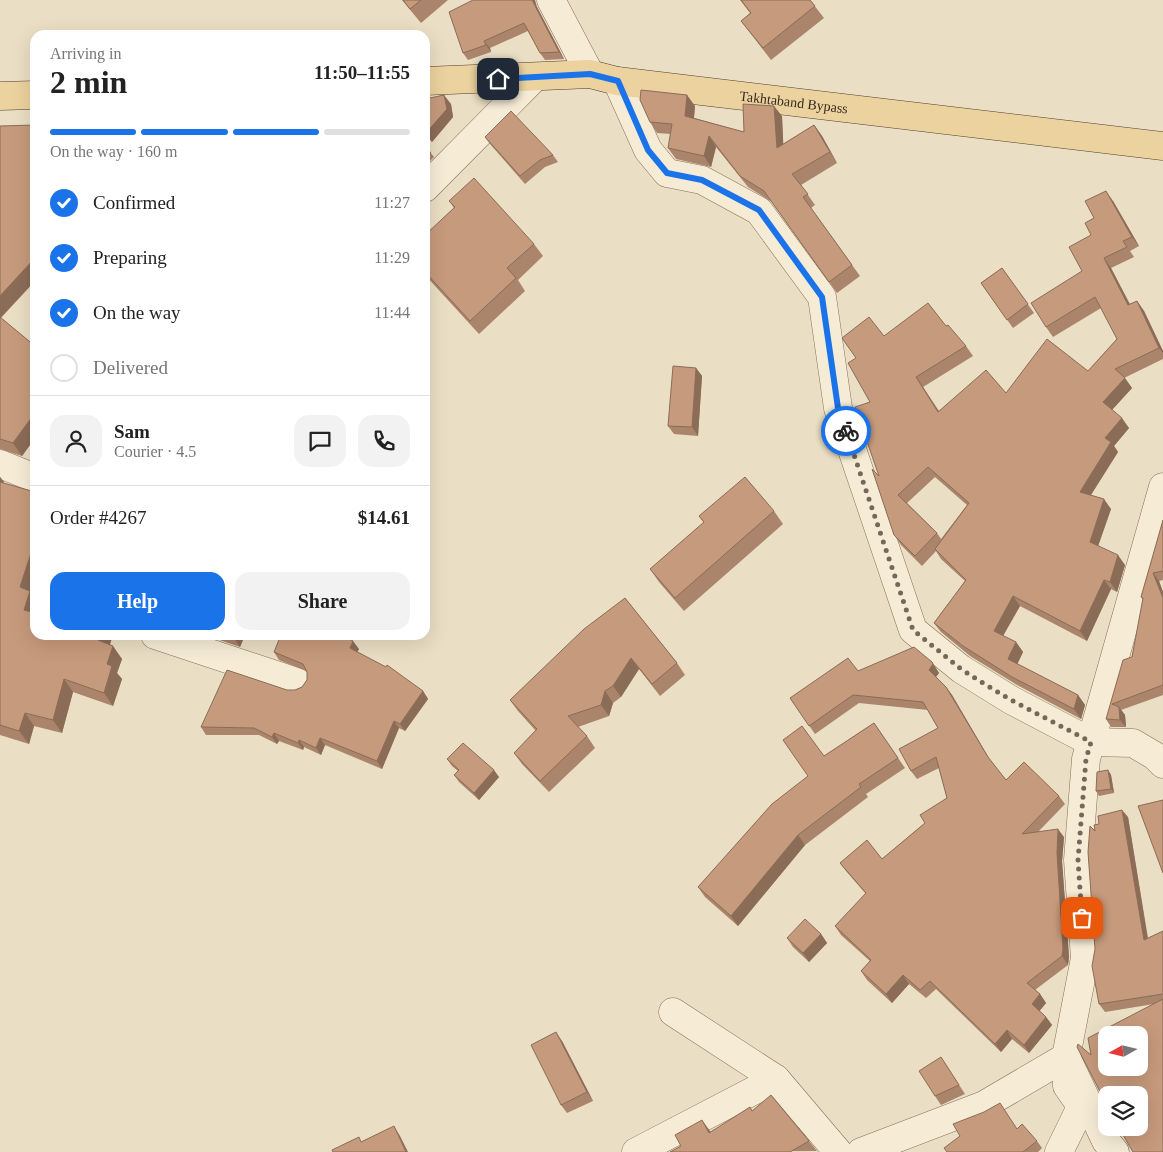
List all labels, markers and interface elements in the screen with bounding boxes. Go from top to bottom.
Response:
text: Arriving in [50,45,122,62]
pin [477,58,519,100]
text: 11:50–11:55 [314,62,410,83]
text: 2 min [50,64,127,100]
icon: home [484,65,512,93]
street label: Takhtaband Bypass [739,89,849,116]
text: On the way · 160 m [50,143,178,160]
icon: check [50,189,78,217]
text: Confirmed [93,192,175,213]
text: 11:27 [374,194,410,211]
icon: check [50,244,78,272]
text: Preparing [93,247,167,268]
text: 11:29 [374,249,410,266]
icon: check [50,299,78,327]
text: On the way [93,302,181,323]
text: 11:44 [374,304,410,321]
text: Delivered [93,357,168,378]
courier [821,406,871,456]
button: person [50,415,102,467]
button: chat [294,415,346,467]
button: phone [358,415,410,467]
icon: bike [832,417,860,445]
text: Sam [114,421,150,442]
text: Courier · 4.5 [114,443,196,460]
text: Order #4267 [50,507,147,528]
text: $14.61 [358,507,410,528]
button: Help [50,572,225,630]
button: Share [235,572,410,630]
pin [1061,897,1103,939]
icon: bag [1068,904,1096,932]
north arrow [1098,1026,1148,1076]
map controls [1098,1026,1148,1136]
button: layers [1098,1086,1148,1136]

